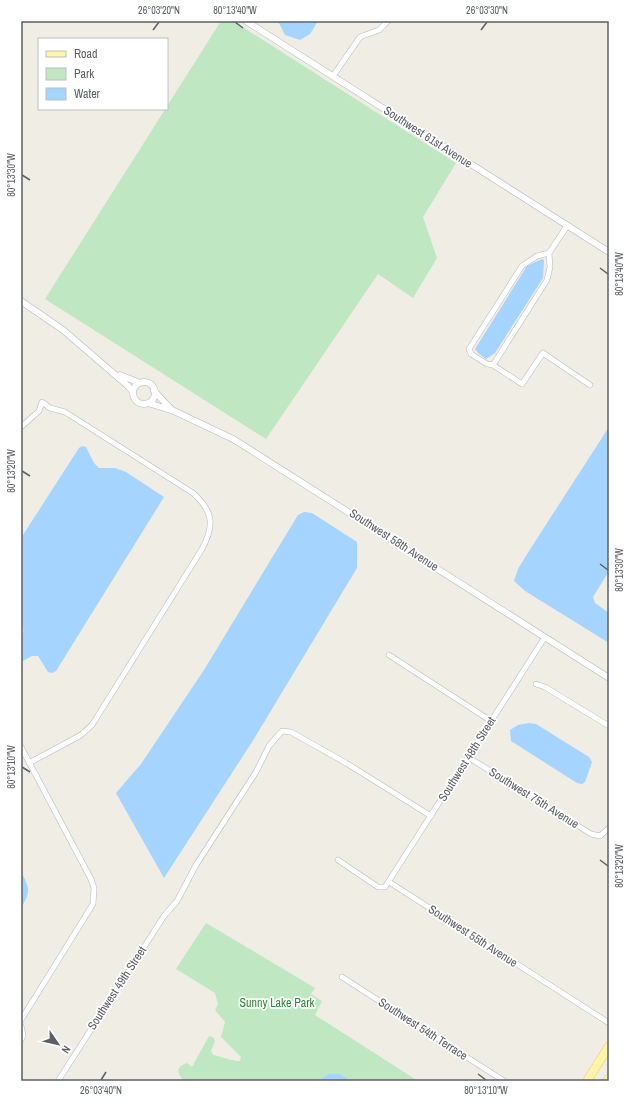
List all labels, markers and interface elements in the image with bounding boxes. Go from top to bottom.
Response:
text: 26°03'20"N [138,4,180,17]
text: 80°13'40"W [213,4,257,17]
text: 26°03'30"N [466,4,508,17]
legend [38,38,168,110]
text: Road [74,46,98,62]
text: Park [74,66,94,82]
text: Water [74,86,101,102]
street label: Southwest 61st Avenue [381,102,475,172]
text: 80°13'30"W [5,153,18,197]
text: 80°13'40"W [613,252,626,296]
text: 80°13'20"W [5,449,18,493]
street label: Southwest 58th Avenue [346,505,442,575]
text: 80°13'30"W [613,548,626,592]
street label: Southwest 48th Street [435,713,500,804]
text: 80°13'10"W [5,745,18,789]
street label: Southwest 75th Avenue [486,764,582,832]
text: 80°13'20"W [613,844,626,888]
street label: Southwest 55th Avenue [425,901,521,971]
street label: Southwest 49th Street [84,943,150,1033]
street label: Southwest 54th Terrace [375,994,471,1064]
park label: Sunny Lake Park [240,995,315,1011]
north arrow [38,1024,78,1064]
text: N [59,1043,74,1056]
text: 26°03'40"N [80,1084,122,1097]
text: 80°13'10"W [464,1084,508,1097]

